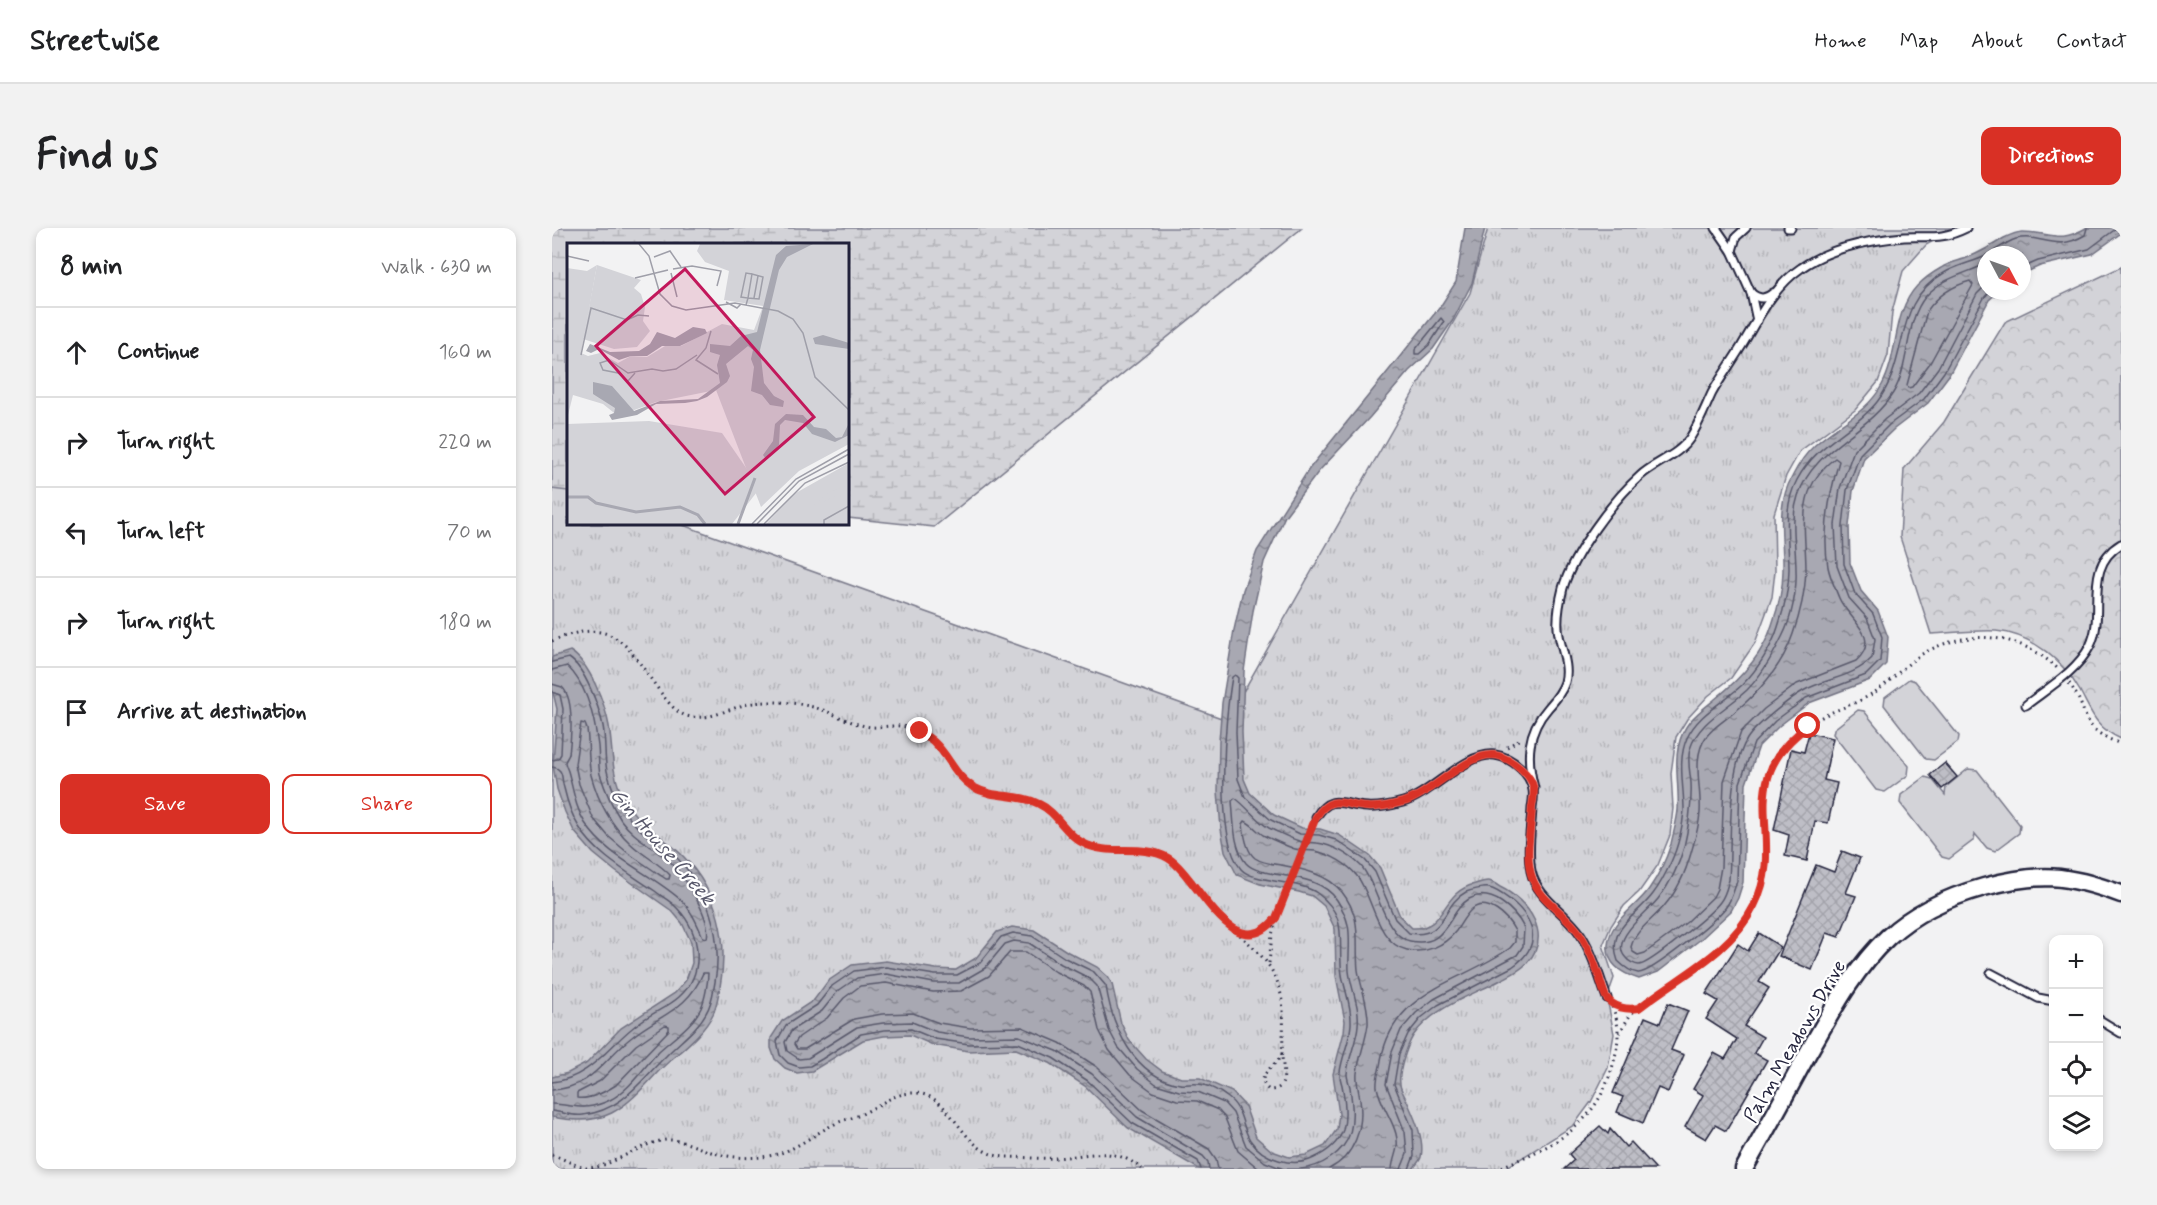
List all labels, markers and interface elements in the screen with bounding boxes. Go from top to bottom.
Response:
text: Streetwise [30,23,160,60]
text: Home [1815,27,1867,55]
text: Map [1900,27,1938,55]
text: About [1971,27,2023,55]
text: Contact [2056,27,2127,55]
button: Directions [1981,127,2121,185]
text: Find us [36,129,158,184]
inset map [567,243,849,525]
north arrow [1977,246,2031,300]
text: 8 min [60,250,123,284]
text: Walk · 630 m [381,254,492,281]
icon: ahead [60,336,93,369]
text: Continue [117,338,199,366]
text: 160 m [439,339,492,366]
icon: right [60,426,93,459]
text: Turn right [117,428,215,456]
text: 220 m [438,429,492,456]
icon: left [60,516,93,549]
text: Turn left [117,518,205,546]
text: 70 m [447,519,492,546]
icon: right [60,606,93,639]
text: Turn right [117,608,215,636]
text: 180 m [439,609,492,636]
icon: arrive [60,696,93,729]
text: Arrive at destination [117,698,307,726]
route start [1794,712,1820,738]
route end [906,717,932,743]
button: Save [60,774,270,834]
button: Share [282,774,492,834]
water label: Gin House Creek [603,782,722,913]
map controls [2049,935,2103,1151]
button: + [2049,935,2103,989]
street label: Palm Meadows Drive [1738,955,1853,1128]
button: − [2049,989,2103,1043]
button: locate [2049,1043,2103,1097]
button: layers [2049,1097,2103,1151]

